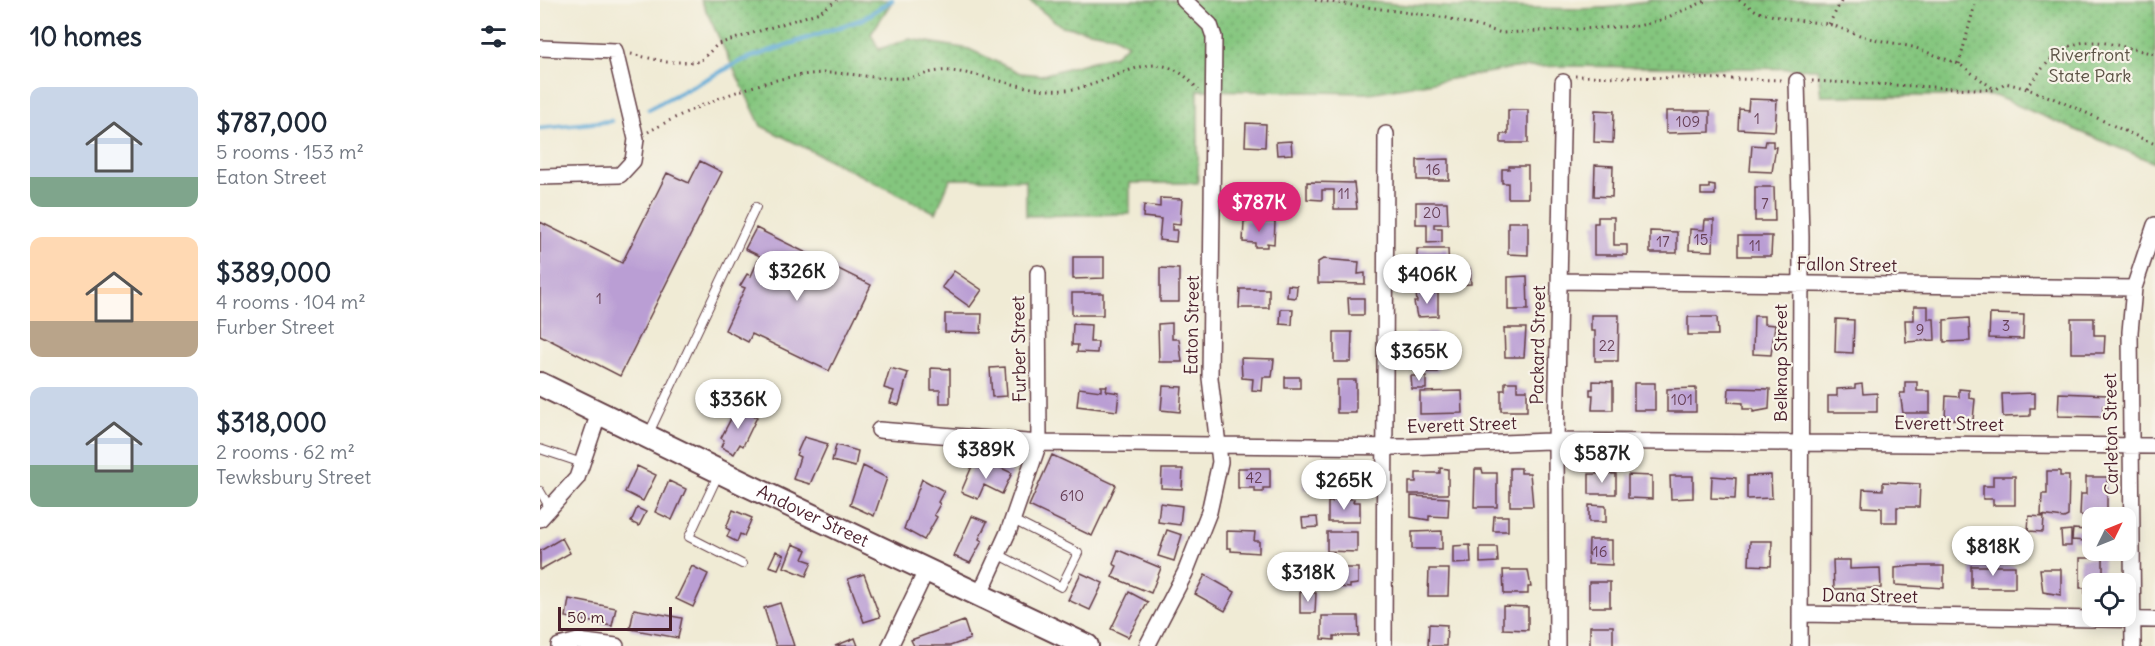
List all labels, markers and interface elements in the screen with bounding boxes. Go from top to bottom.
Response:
text: 10 homes [30,20,142,53]
icon: filters [477,20,510,53]
park label: Riverfront State Park [2048,43,2132,87]
text: $787,000 [216,106,328,139]
house number: 1 [1754,109,1760,128]
icon: home [78,111,150,183]
house number: 109 [1676,112,1700,131]
text: 5 rooms · 153 m² [216,139,364,164]
house number: 16 [1426,160,1440,179]
text: Eaton Street [216,164,327,189]
pin: $787K [1217,182,1301,233]
house number: 11 [1338,184,1350,203]
text: $787K [1232,189,1286,214]
house number: 7 [1761,194,1769,213]
house number: 20 [1423,203,1441,222]
house number: 15 [1694,230,1708,249]
house number: 17 [1656,232,1670,251]
house number: 11 [1749,236,1761,255]
pin: $326K [755,251,839,302]
street label: Fallon Street [1797,252,1897,277]
pin: $406K [1385,254,1469,305]
text: $389,000 [216,256,331,289]
text: $326K [768,258,826,283]
icon: home [78,261,150,333]
text: $406K [1397,261,1457,286]
street label: Eaton Street [1179,275,1204,375]
street label: Packard Street [1525,285,1550,405]
text: 4 rooms · 104 m² [216,289,366,314]
house number: 1 [596,289,602,308]
street label: Furber Street [1006,295,1031,403]
street label: Belknap Street [1769,304,1792,422]
text: Furber Street [216,314,335,339]
house number: 3 [2002,316,2010,335]
house number: 9 [1916,320,1924,339]
pin: $365K [1377,331,1461,382]
house number: 22 [1599,336,1615,355]
text: $365K [1390,338,1448,363]
street label: Carleton Street [2098,373,2123,495]
pin: $336K [696,379,780,430]
text: $336K [709,386,767,411]
house number: 101 [1671,390,1693,409]
text: $318,000 [216,406,327,439]
icon: home [78,411,150,483]
street label: Everett Street [1407,411,1517,438]
street label: Everett Street [1894,411,2004,436]
pin: $389K [944,429,1028,480]
pin: $587K [1560,433,1644,484]
text: $389K [957,436,1015,461]
text: 2 rooms · 62 m² [216,439,355,464]
text: $587K [1574,440,1630,465]
pin: $265K [1302,460,1386,511]
text: Tewksbury Street [216,464,371,489]
text: $265K [1315,467,1373,492]
house number: 42 [1246,468,1262,487]
street label: Andover Street [753,479,872,552]
house number: 610 [1060,486,1084,505]
north arrow [2082,507,2136,561]
map controls [2082,507,2136,627]
pin: $818K [1951,526,2035,577]
text: $818K [1966,533,2020,558]
house number: 16 [1593,542,1607,561]
pin: $318K [1266,552,1350,603]
text: $318K [1281,559,1335,584]
button: locate [2082,573,2136,627]
street label: Dana Street [1822,583,1918,608]
scale bar [558,604,672,632]
text: 50 m [567,607,605,627]

